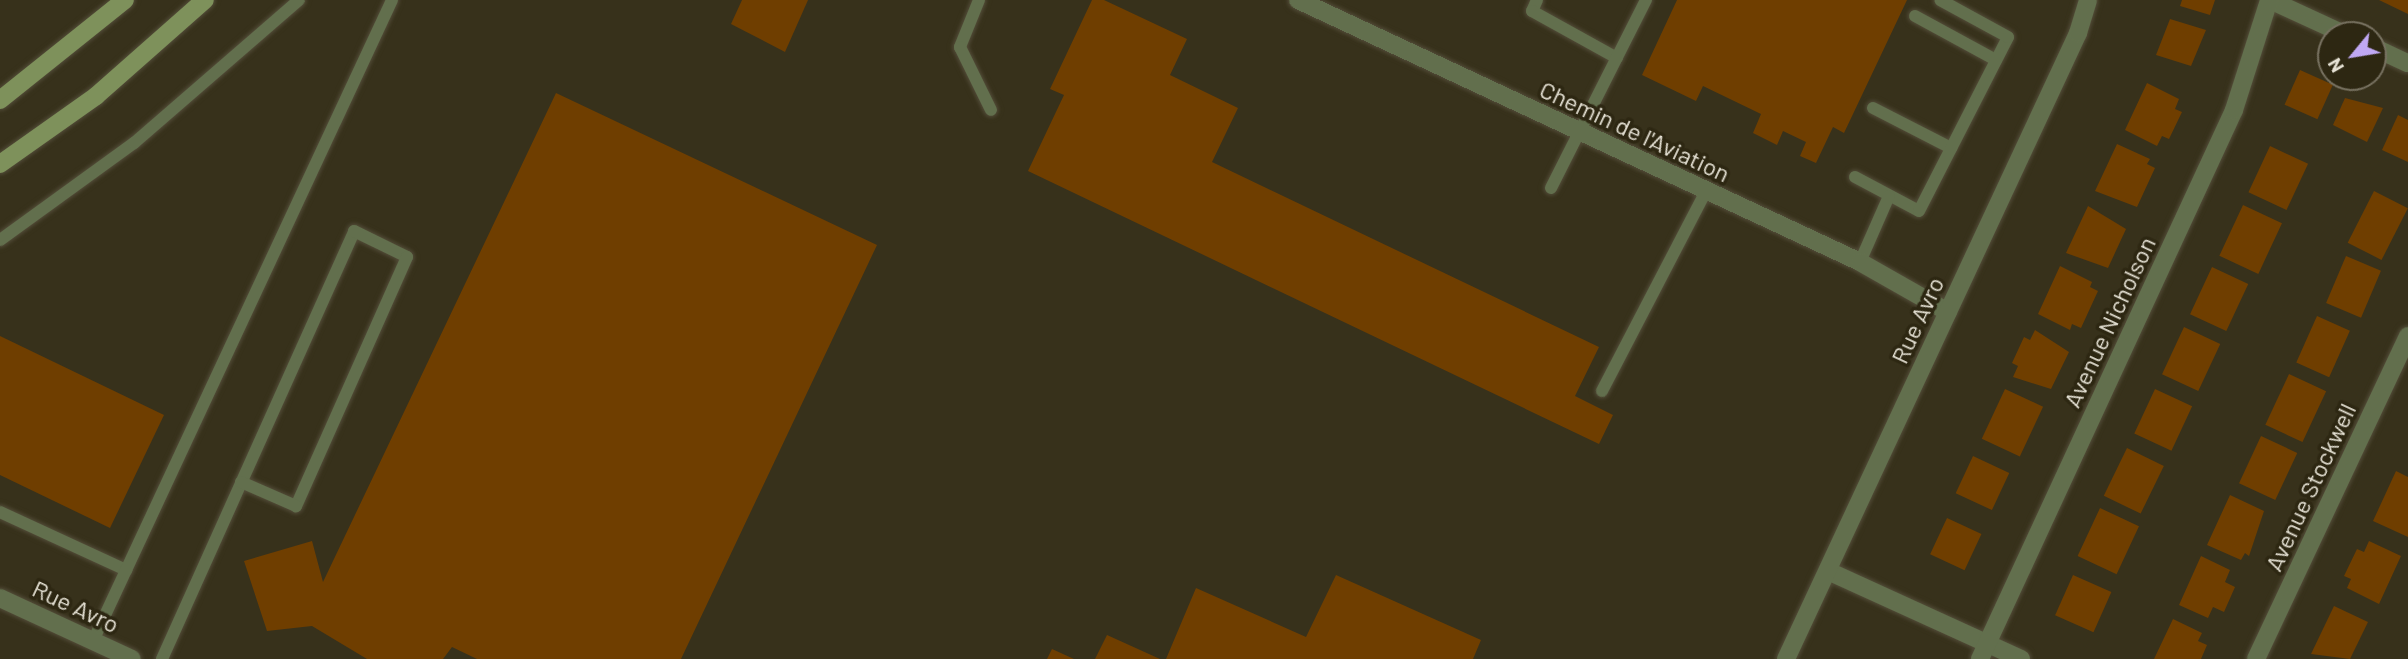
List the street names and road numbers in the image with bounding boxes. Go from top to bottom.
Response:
street label: Chemin de l'Aviation [1535,74,1735,188]
street label: Avenue Nicholson [2057,232,2161,412]
street label: Rue Avro [1884,272,1950,368]
street label: Avenue Stockwell [2259,399,2361,575]
street label: Rue Avro [28,573,124,639]

